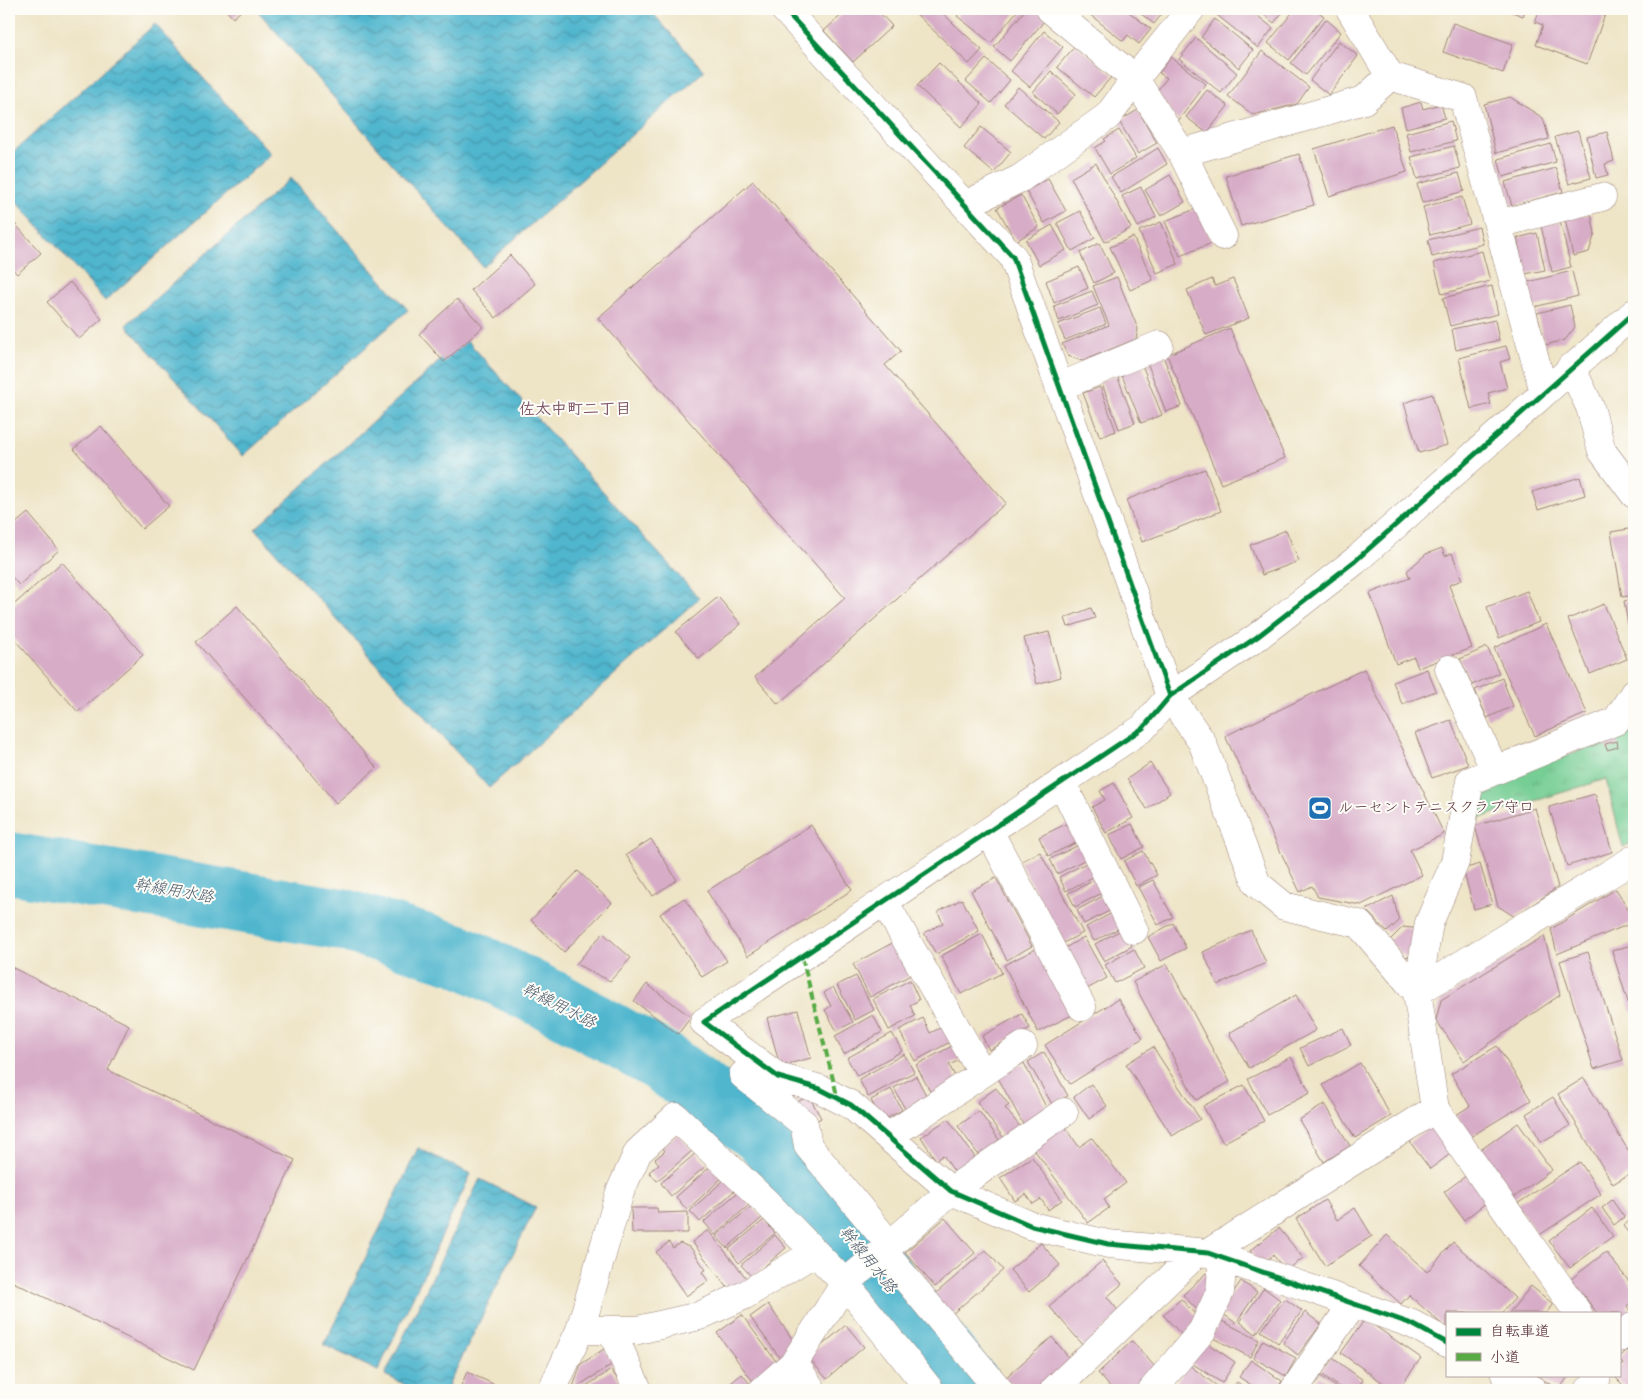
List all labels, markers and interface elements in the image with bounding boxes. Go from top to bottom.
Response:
district label: 佐太中町二丁目 [519,397,631,422]
sports icon: ルーセントテニスクラブ守口 [1307,795,1333,821]
place label: ルーセントテニスクラブ守口 [1338,796,1534,820]
water label: 幹線用水路 [132,872,217,910]
water label: 幹線用水路 [518,977,601,1036]
water label: 幹線用水路 [833,1221,904,1300]
legend [1446,1312,1620,1376]
text: 自転車道 [1490,1320,1550,1344]
text: 小道 [1490,1346,1520,1370]

